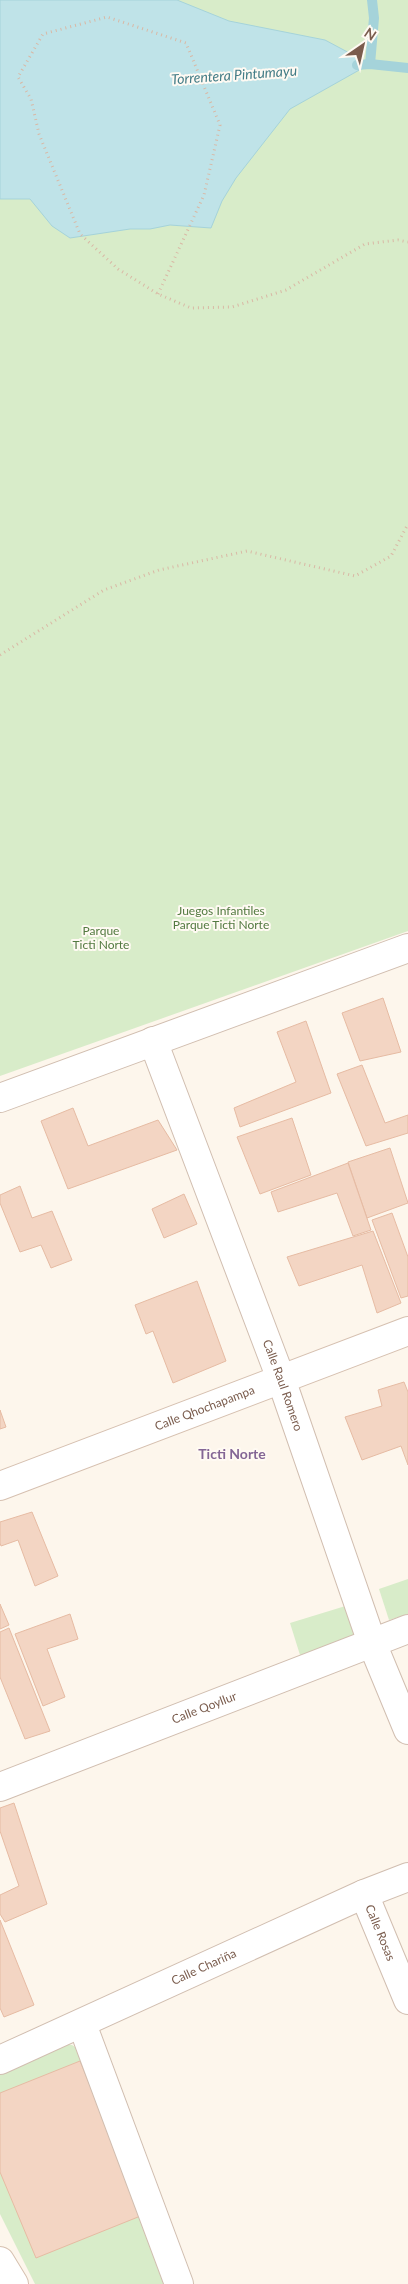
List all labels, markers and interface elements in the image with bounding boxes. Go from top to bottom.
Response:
north arrow [338,20,388,70]
text: N [361,24,380,44]
water label: Torrentera Pintumayu [170,62,297,87]
park label: Juegos Infantiles Parque Ticti Norte [173,903,269,932]
park label: Parque Ticti Norte [73,923,129,952]
street label: Calle Raul Romero [260,1337,306,1433]
street label: Calle Qhochapampa [152,1382,257,1434]
district label: Ticti Norte [198,1445,266,1462]
street label: Calle Qoyllur [170,1688,239,1727]
street label: Calle Rosas [362,1902,399,1963]
street label: Calle Chariña [169,1945,238,1988]

